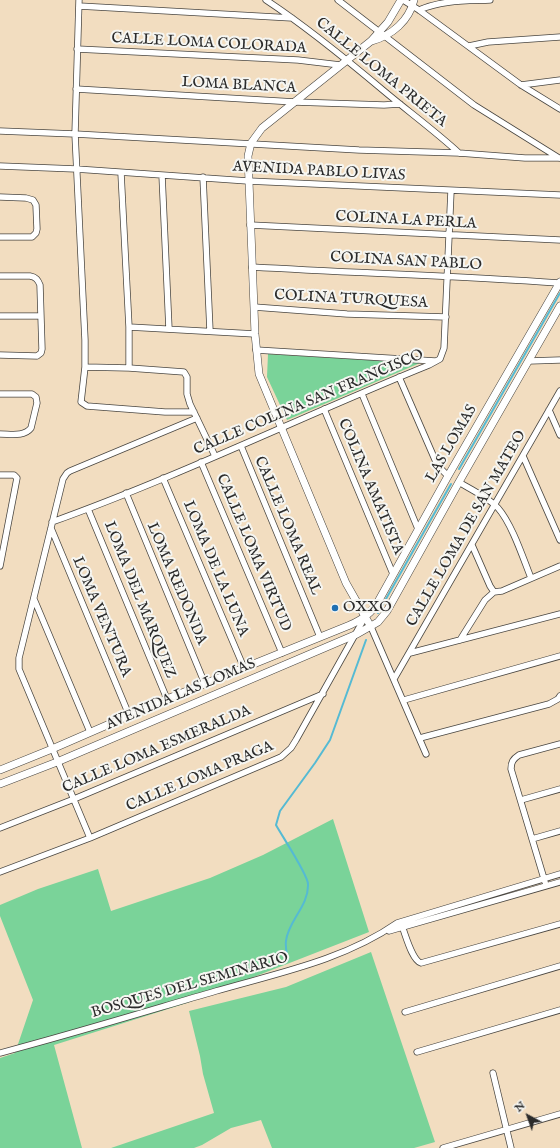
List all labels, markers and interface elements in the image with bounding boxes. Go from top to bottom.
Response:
street label: CALLE LOMA PRIETA [312,14,450,132]
street label: CALLE LOMA COLORADA [111,30,307,58]
street label: LOMA BLANCA [181,74,297,98]
street label: AVENIDA PABLO LIVAS [232,158,406,186]
street label: COLINA LA PERLA [335,208,477,234]
street label: COLINA SAN PABLO [330,249,482,275]
street label: COLINA TURQUESA [274,287,428,313]
street label: CALLE COLINA SAN FRANCISCO [191,346,427,460]
street label: LAS LOMAS [423,402,481,486]
street label: COLINA AMATISTA [333,416,407,558]
street label: CALLE LOMA DE SAN MATEO [403,428,531,630]
street label: CALLE LOMA REAL [250,454,324,598]
street label: CALLE LOMA VIRTUD [212,472,294,634]
street label: LOMA DE LA LUNA [178,498,252,640]
street label: LOMA DEL MARQUEZ [99,519,179,681]
street label: LOMA REDONDA [142,520,210,648]
street label: LOMA VENTURA [68,554,134,680]
place label: OXXO [343,599,392,617]
marker: OXXO [330,603,340,613]
street label: AVENIDA LAS LOMAS [103,655,259,735]
street label: CALLE LOMA ESMERALDA [60,702,254,798]
street label: CALLE LOMA PRAGA [124,738,276,816]
street label: BOSQUES DEL SEMINARIO [90,949,290,1023]
north arrow [508,1096,548,1136]
text: N [512,1099,528,1115]

